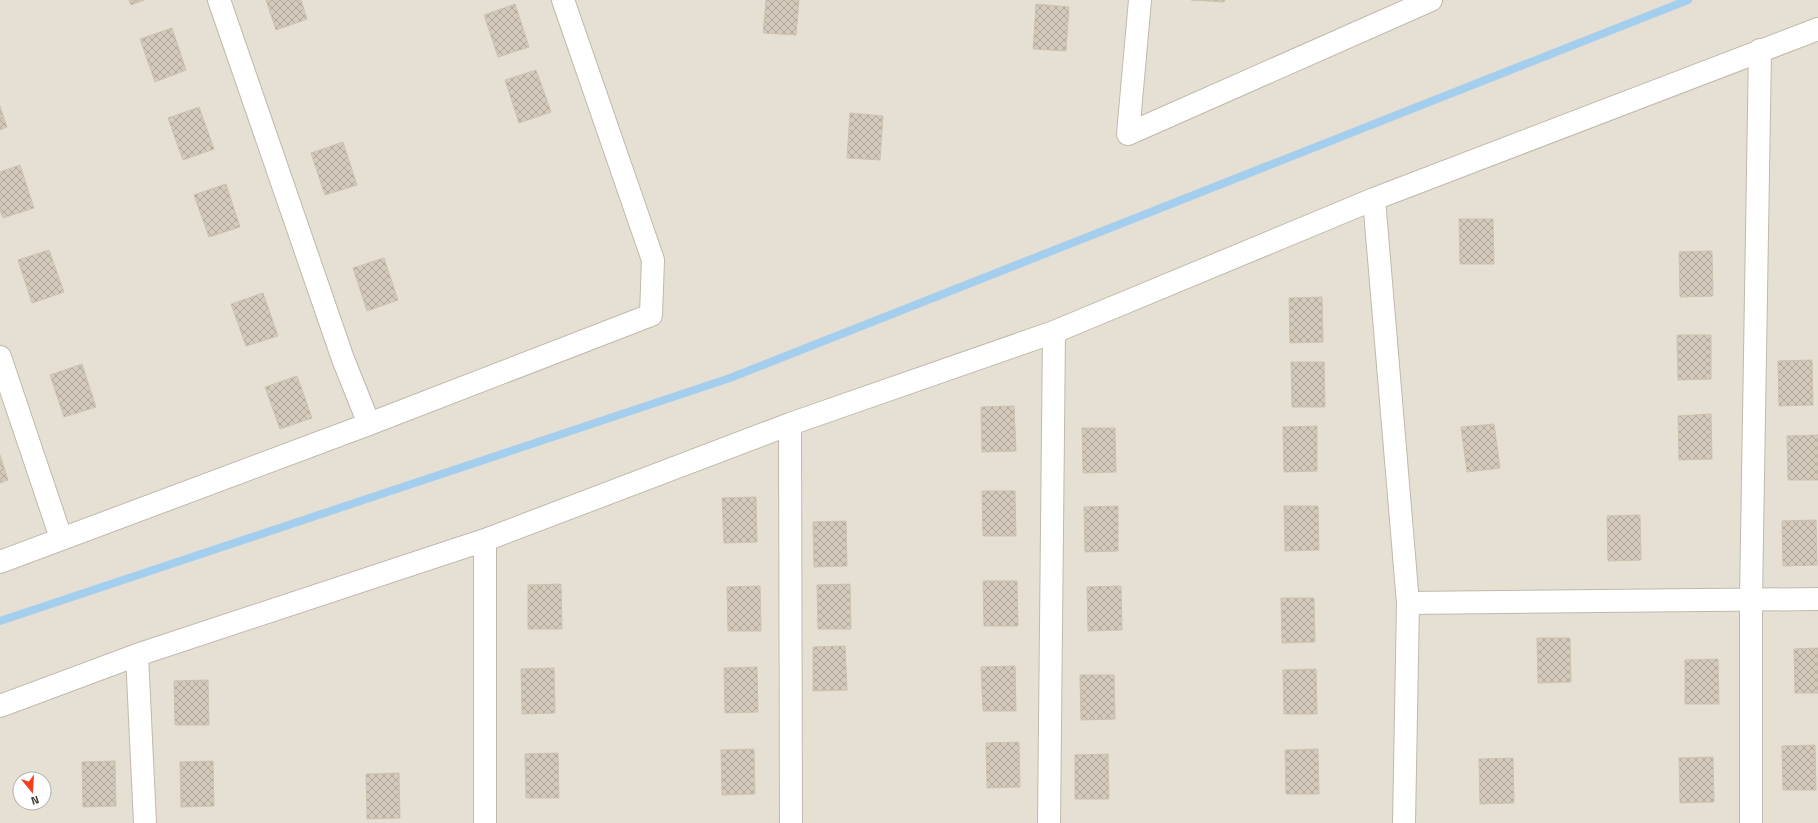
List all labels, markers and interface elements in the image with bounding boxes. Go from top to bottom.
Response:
north arrow [12,771,52,811]
text: N [29,792,41,809]

